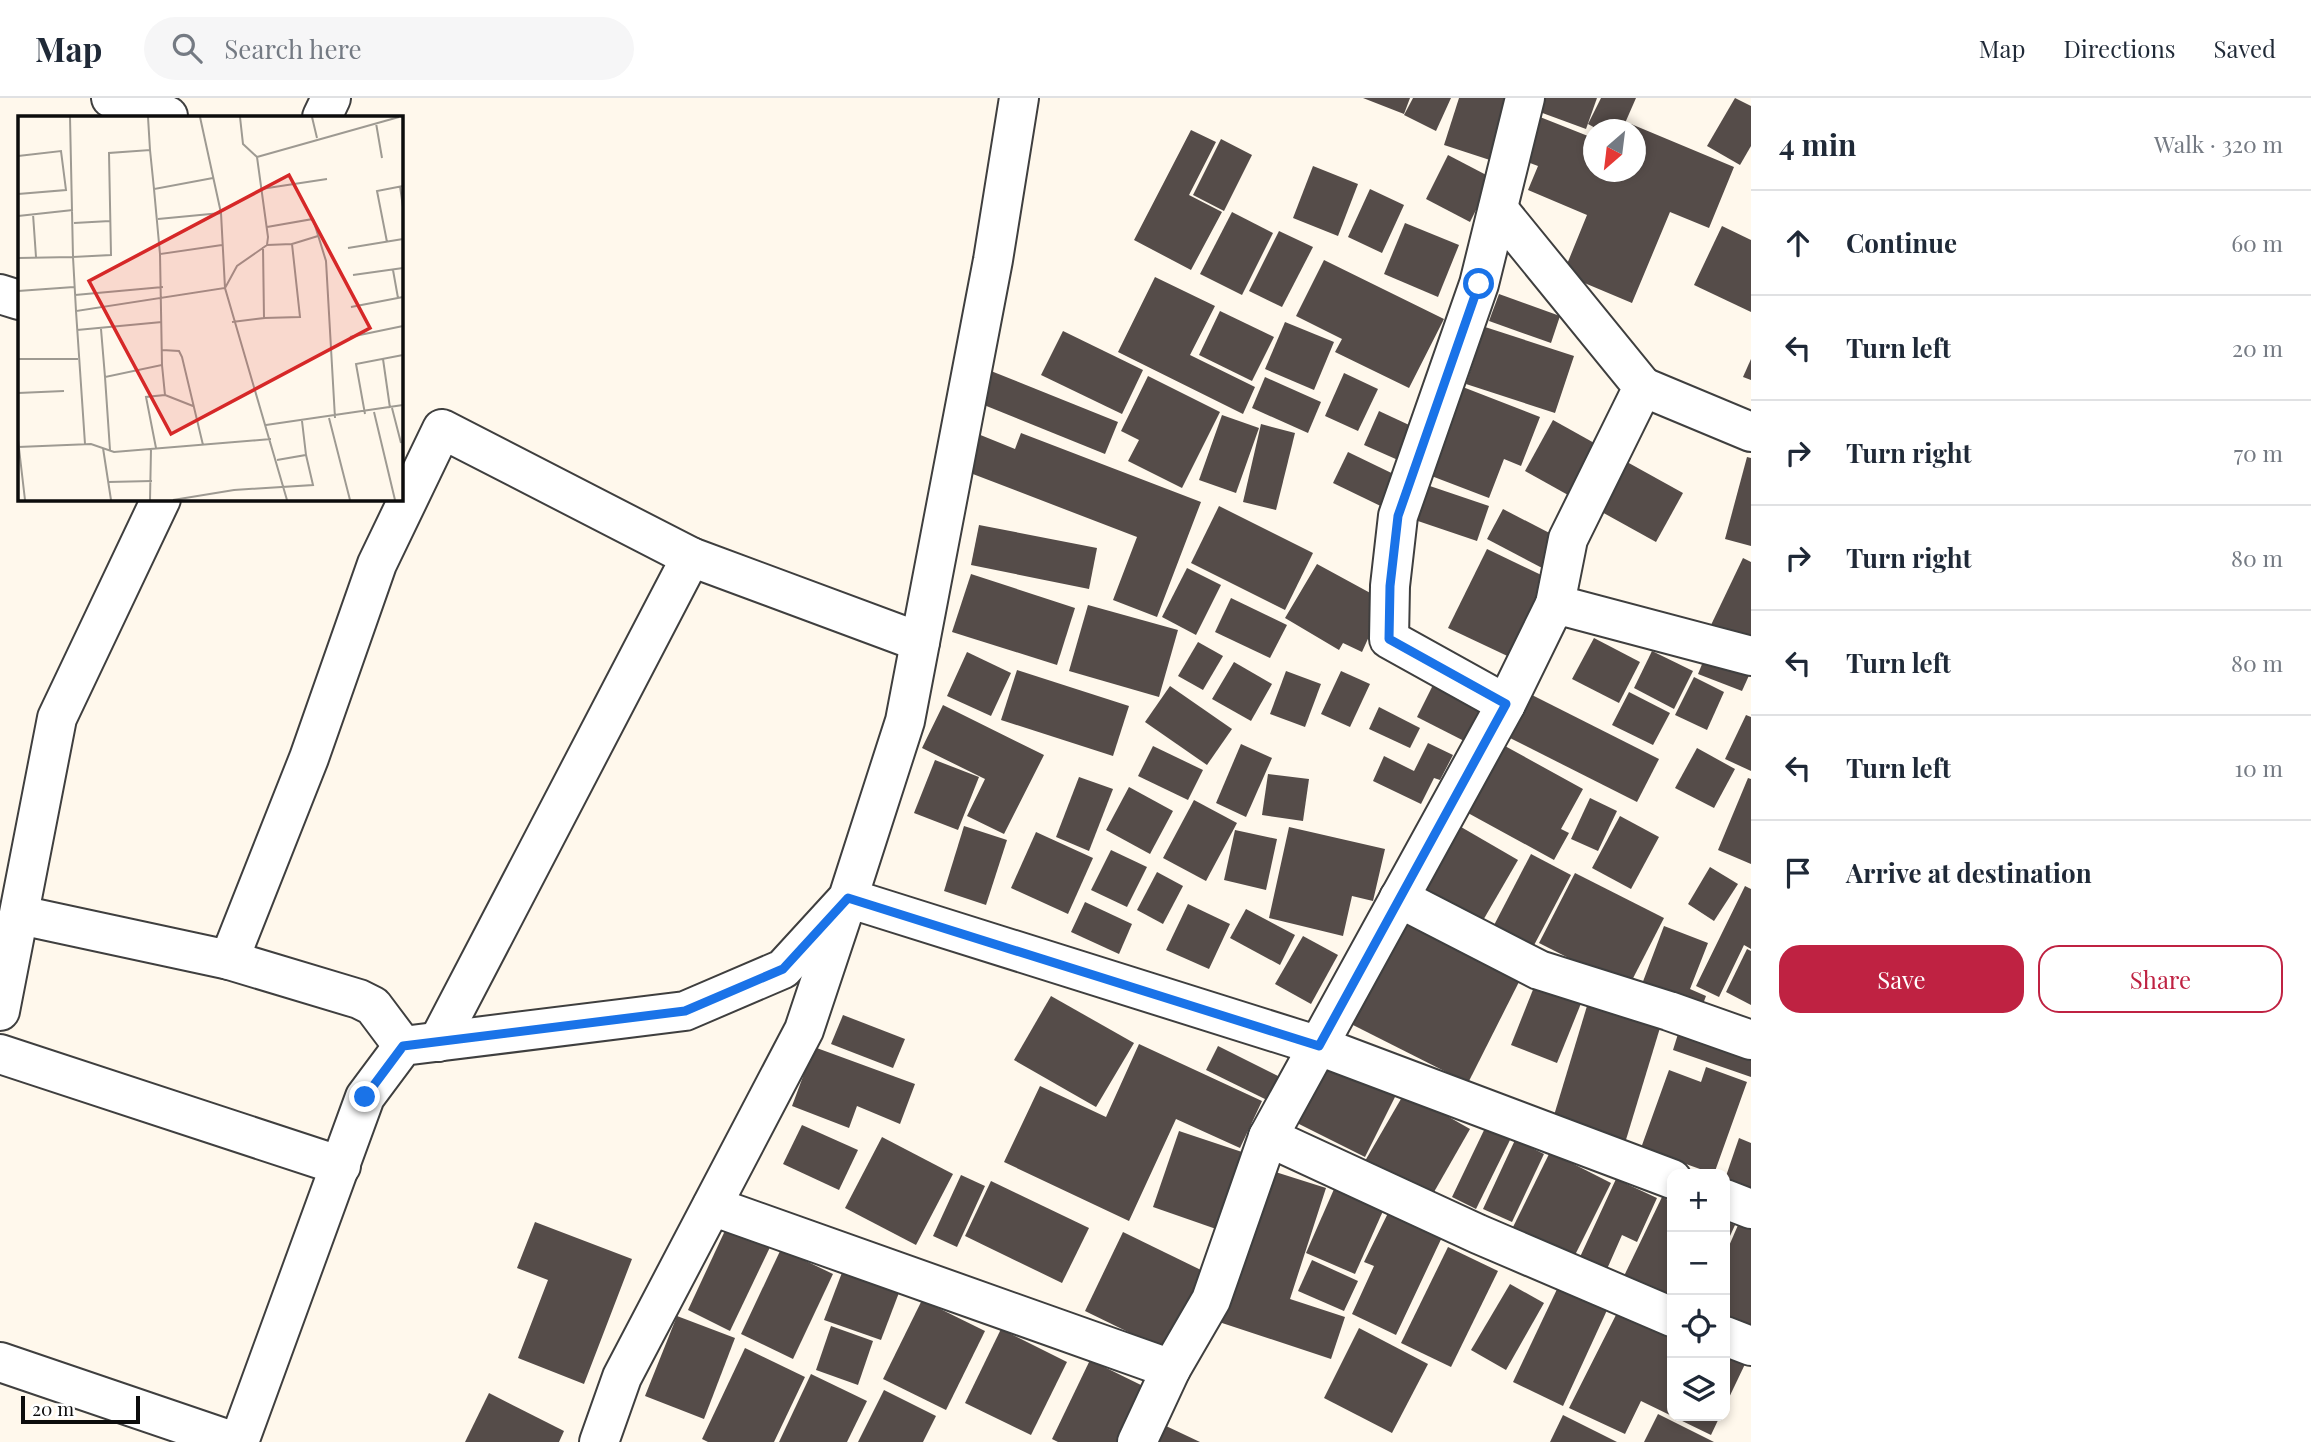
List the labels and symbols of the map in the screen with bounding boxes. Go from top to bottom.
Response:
inset map [18,116,402,500]
north arrow [1583,119,1646,182]
route start [1463,268,1494,299]
route end [349,1081,380,1112]
scale bar [21,1393,140,1425]

